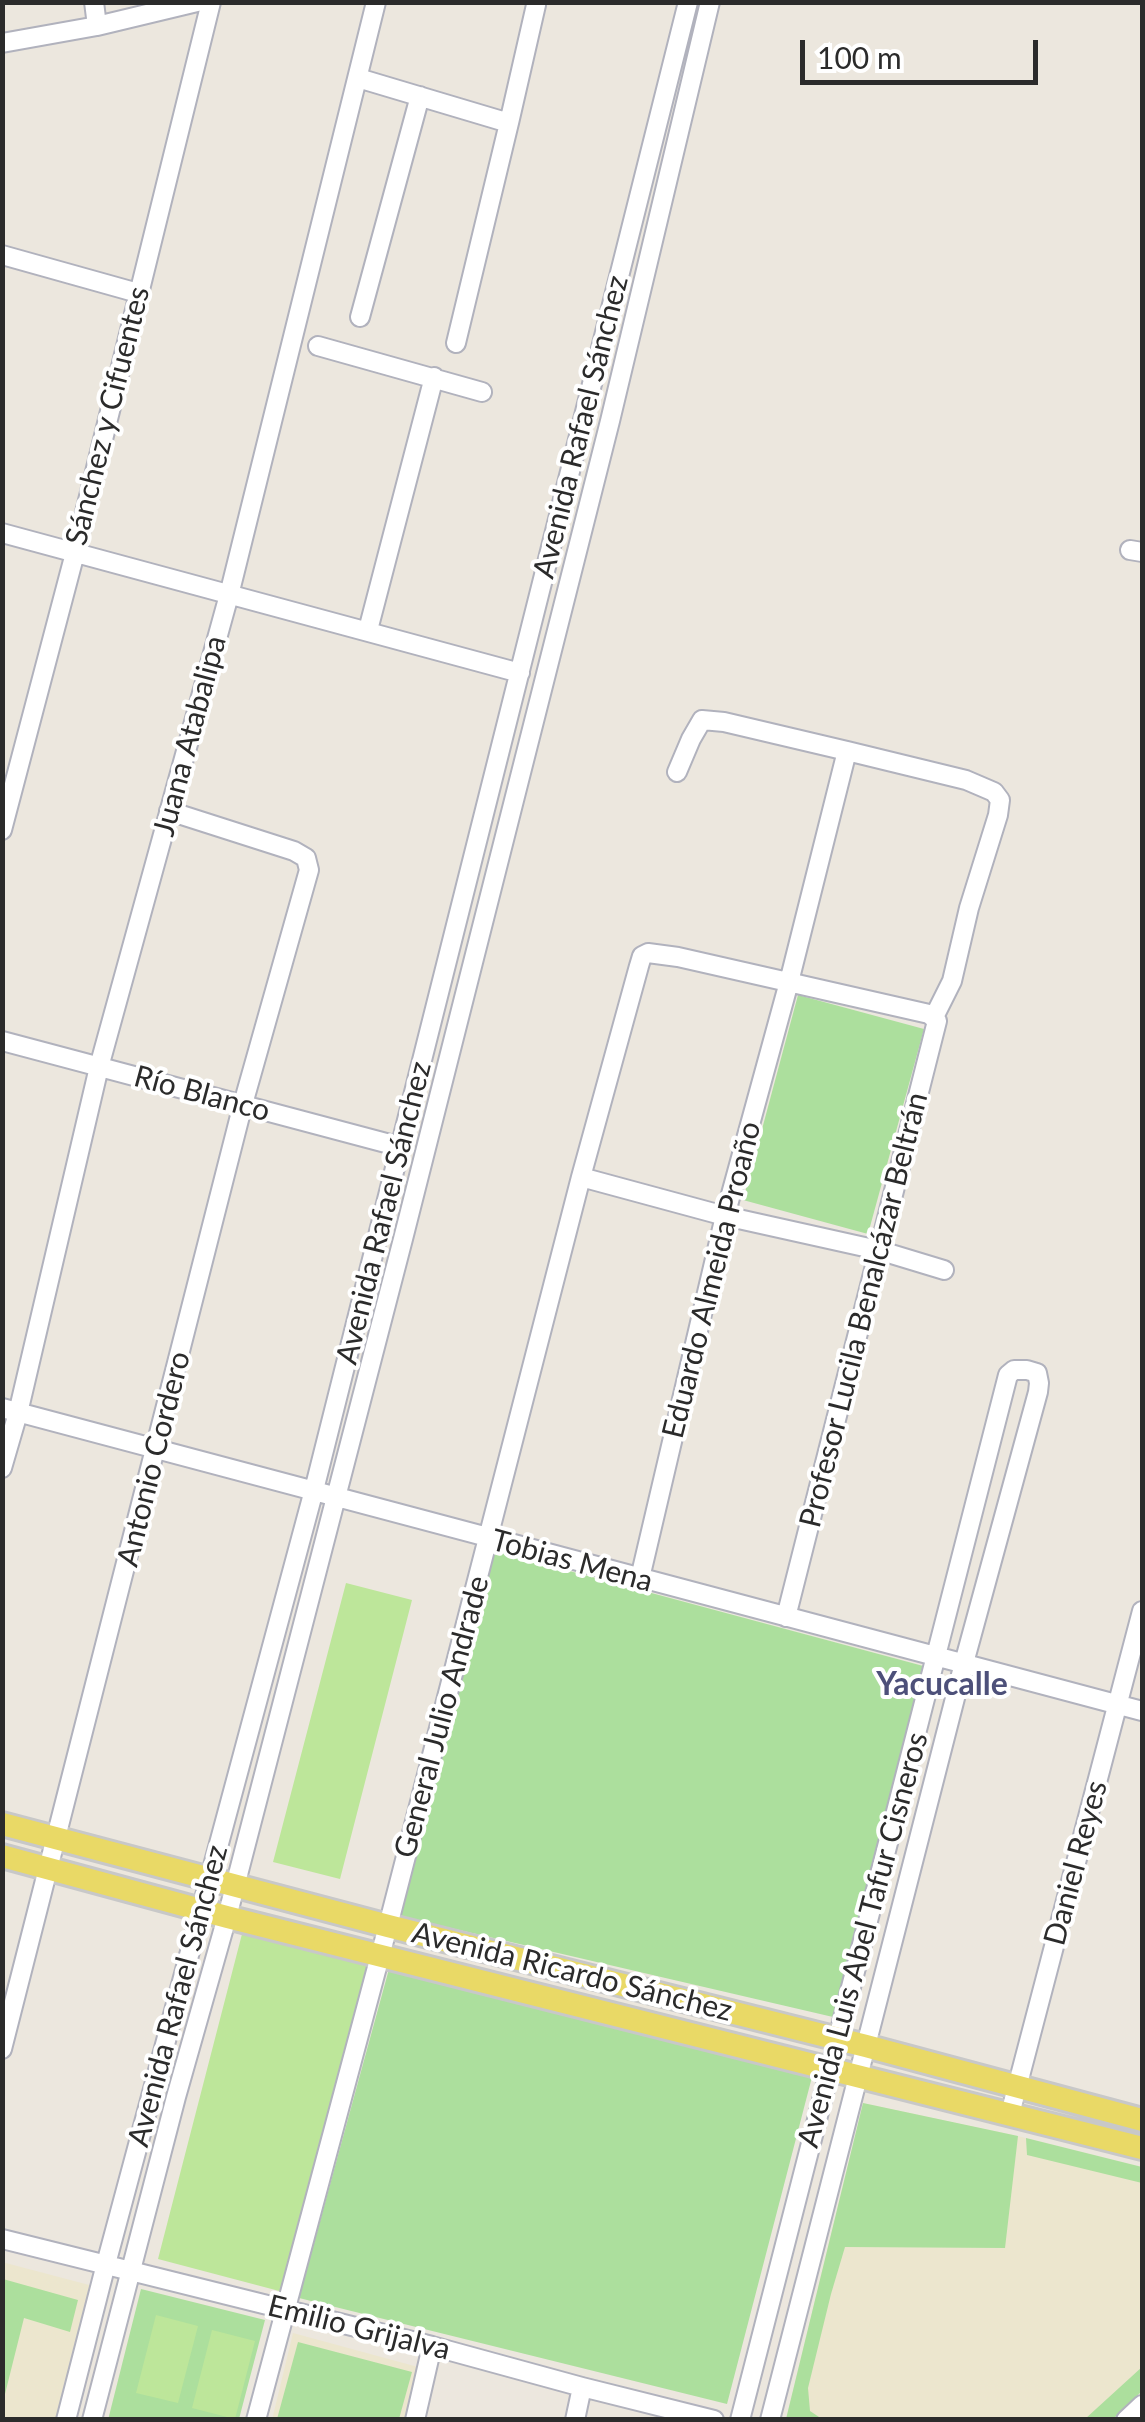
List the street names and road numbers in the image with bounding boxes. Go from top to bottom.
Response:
street label: Avenida Rafael Sánchez [526,272,636,582]
street label: Sánchez y Cifuentes [58,283,158,549]
street label: Juana Atabalipa [146,632,234,840]
street label: Avenida Rafael Sánchez [329,1058,439,1368]
street label: Río Blanco [130,1059,274,1129]
street label: Profesor Lucila Benalcázar Beltrán [792,1089,936,1531]
street label: Eduardo Almeida Proaño [655,1118,769,1442]
street label: Antonio Cordero [110,1348,198,1570]
street label: Tobias Mena [487,1522,657,1600]
street label: General Julio Andrade [387,1572,497,1862]
street label: Avenida Luis Abel Tafur Cisneros [790,1729,936,2151]
street label: Daniel Reyes [1037,1777,1115,1949]
street label: Avenida Rafael Sánchez [120,1841,236,2151]
street label: Avenida Ricardo Sánchez [408,1915,736,2029]
street label: Emilio Grijalva [264,2288,454,2368]

